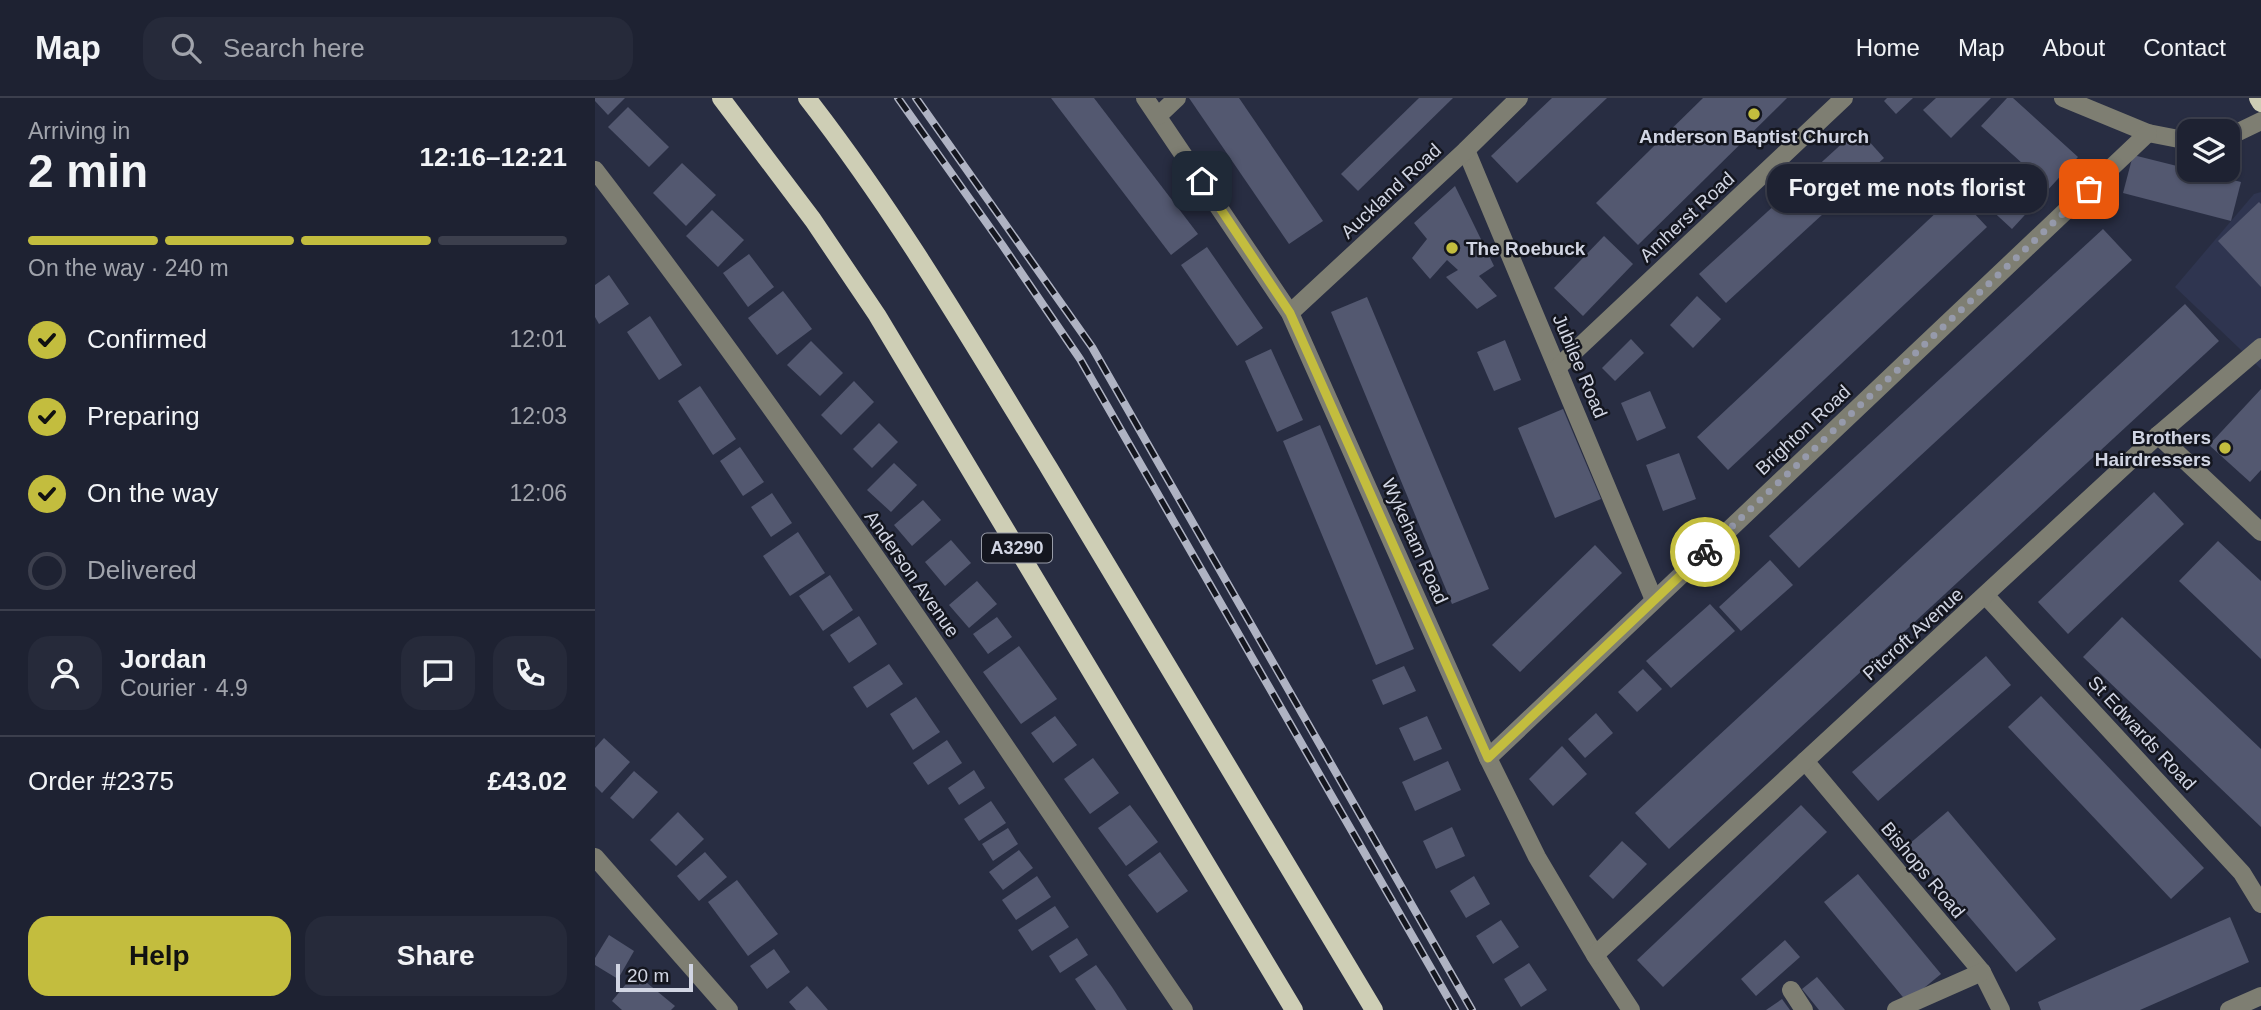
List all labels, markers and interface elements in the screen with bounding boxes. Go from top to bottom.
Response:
search box [143,17,633,80]
text: Map [35,29,101,66]
icon: search [167,29,205,67]
text: Search here [223,33,365,63]
text: Home [1856,34,1920,61]
text: Map [1958,34,2005,61]
text: About [2043,34,2105,61]
text: Contact [2143,34,2226,61]
marker: Anderson Baptist Church [1746,106,1762,122]
text: Arriving in [28,118,130,144]
map controls [2177,119,2240,182]
button: layers [2177,119,2240,182]
place label: Anderson Baptist Church [1639,126,1869,147]
street label: Auckland Road [1337,139,1445,243]
text: 12:16–12:21 [420,142,567,172]
text: 2 min [28,145,148,197]
pin [1172,151,1232,211]
pin [2059,159,2119,219]
icon: home [1183,162,1221,200]
callout: Forget me nots florist [1767,164,2047,214]
street label: Amherst Road [1635,168,1739,266]
icon: bag [2070,170,2108,208]
text: Forget me nots florist [1789,175,2025,201]
place label: The Roebuck [1466,238,1586,259]
marker: The Roebuck [1444,240,1460,256]
text: On the way · 240 m [28,255,229,281]
street label: Jubilee Road [1549,311,1611,421]
icon: check [28,321,66,359]
text: Confirmed [87,324,207,354]
text: 12:01 [509,326,567,352]
street label: Brighton Road [1751,381,1855,479]
icon: check [28,398,66,436]
text: Preparing [87,401,200,431]
text: 12:03 [509,403,567,429]
place label: Brothers Hairdressers [2095,427,2211,470]
marker: Brothers Hairdressers [2217,440,2233,456]
icon: check [28,475,66,513]
street label: Wykeham Road [1378,475,1452,607]
text: On the way [87,478,219,508]
text: 12:06 [509,480,567,506]
street label: Anderson Avenue [860,507,964,641]
courier [1670,517,1740,587]
icon: bike [1686,533,1724,571]
road number: A3290 [982,534,1052,562]
text: Delivered [87,555,197,585]
street label: Pitcroft Avenue [1859,584,1967,684]
button: person [28,636,102,710]
button: chat [401,636,475,710]
button: phone [493,636,567,710]
text: Jordan [120,644,207,674]
street label: St Edwards Road [2084,672,2200,794]
text: Courier · 4.9 [120,675,248,701]
text: Order #2375 [28,766,174,796]
text: £43.02 [487,766,567,796]
street label: Bishops Road [1877,818,1969,922]
button: Help [28,916,291,996]
button: Share [305,916,567,996]
scale bar [616,961,693,993]
text: 20 m [627,965,669,986]

